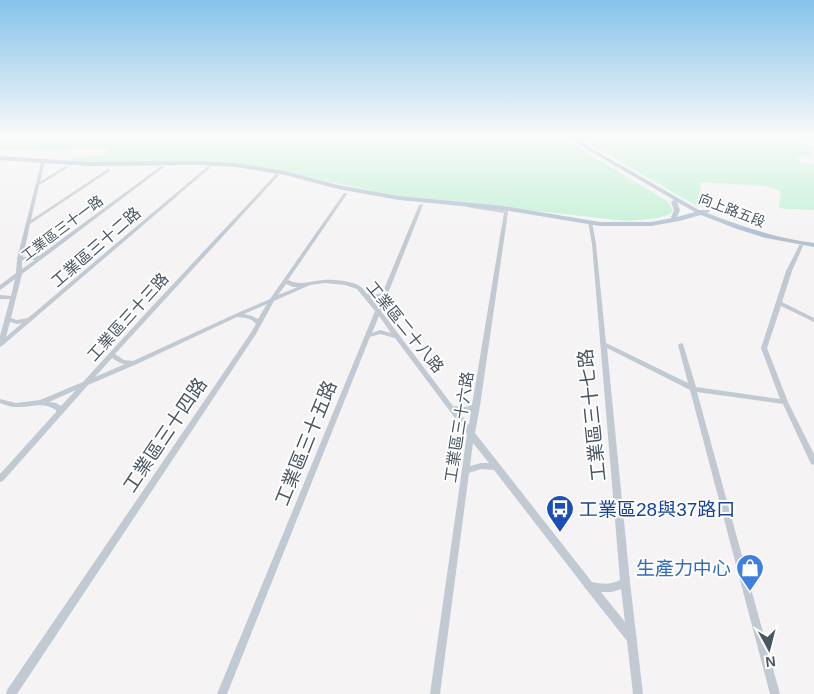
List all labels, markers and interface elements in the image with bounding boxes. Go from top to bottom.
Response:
street label: 向上路五段 [696,190,768,230]
street label: 工業區三十一路 [18,192,106,264]
street label: 工業區三十二路 [48,204,144,290]
street label: 工業區三十三路 [84,270,172,364]
street label: 工業區二十八路 [363,278,447,376]
street label: 工業區三十七路 [575,348,609,482]
street label: 工業區三十六路 [442,370,476,484]
street label: 工業區三十四路 [119,374,211,496]
street label: 工業區三十五路 [271,377,341,509]
bus stop icon: 工業區28與37路口 [545,494,575,533]
place label: 工業區28與37路口 [579,499,735,520]
shop icon: 生產力中心 [735,553,765,592]
place label: 生產力中心 [636,558,731,579]
north arrow [744,624,794,674]
text: N [765,653,777,670]

